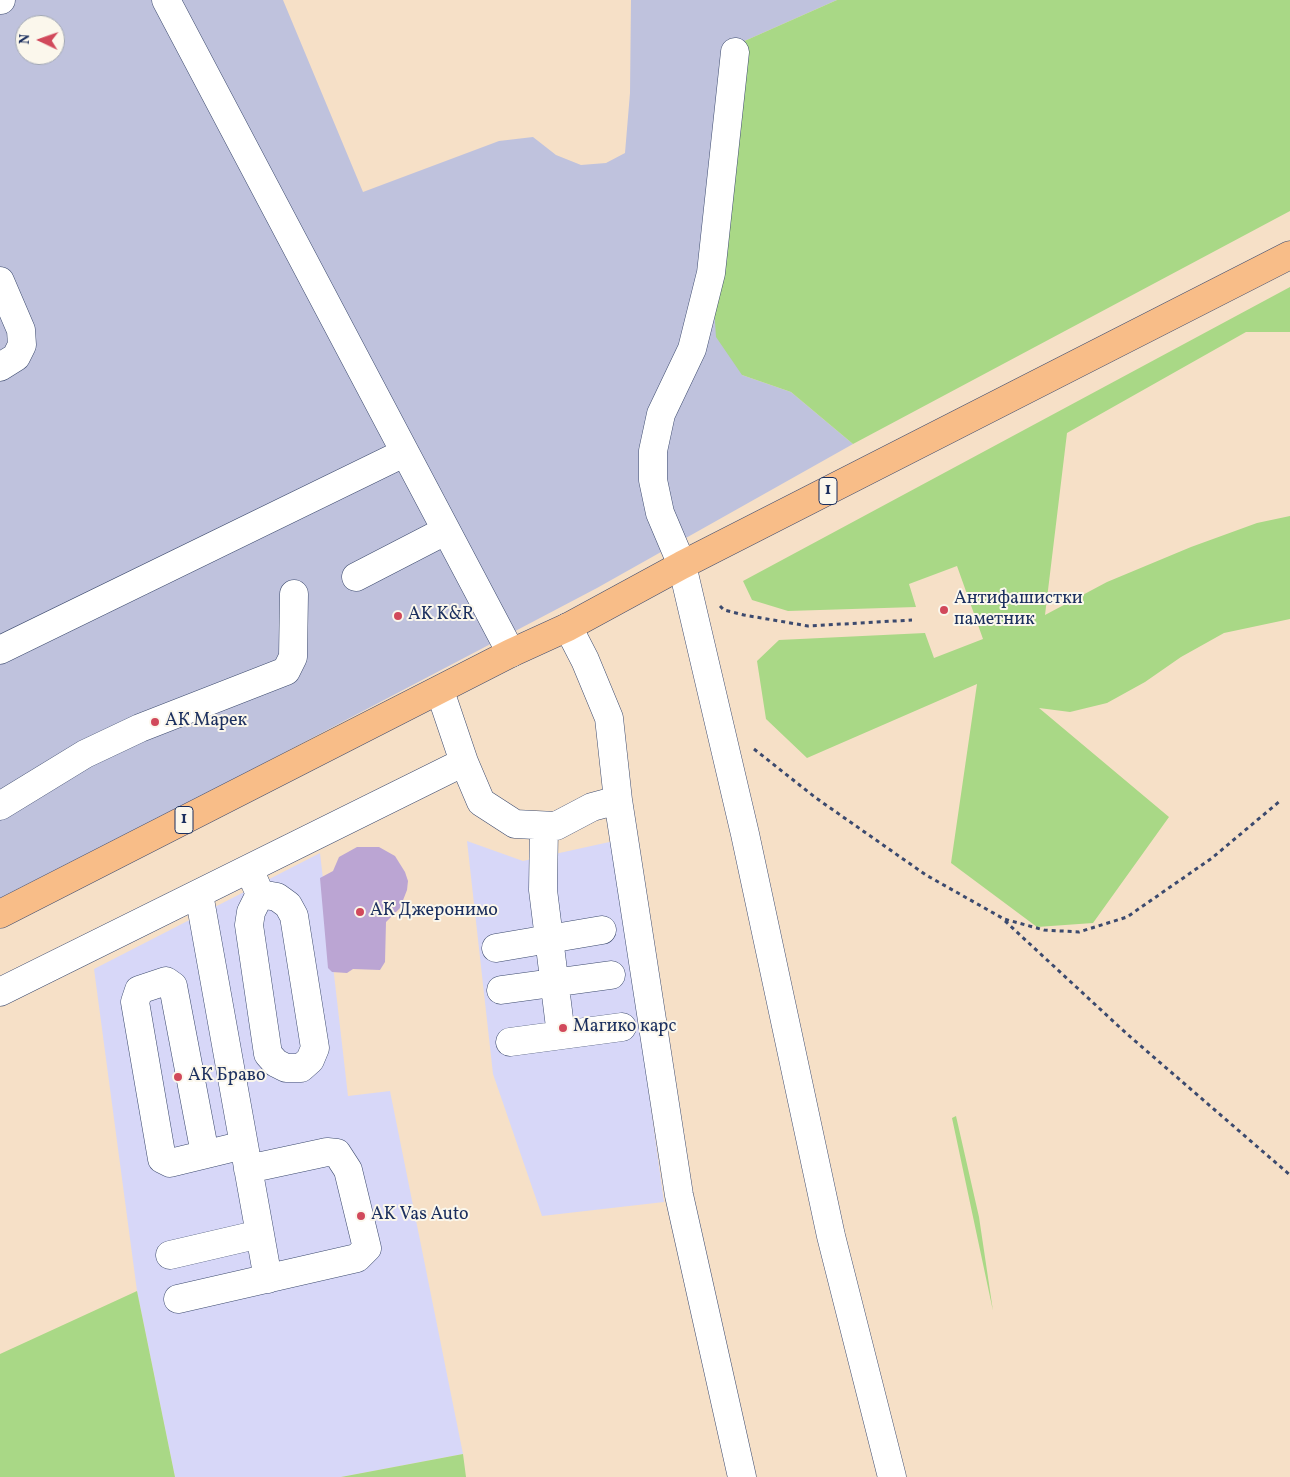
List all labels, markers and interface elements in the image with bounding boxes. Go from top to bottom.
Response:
north arrow [15,15,65,65]
text: N [16,34,35,45]
road number: 1 [819,478,837,504]
place label: Антифашистки паметник [954,589,1083,632]
marker: Антифашистки паметник [938,604,950,616]
place label: AK K&R [408,605,474,627]
marker: AK K&R [392,610,404,622]
place label: АК Марек [165,711,247,733]
marker: АК Марек [149,716,161,728]
road number: 1 [175,806,193,834]
place label: АК Джеронимо [370,901,498,923]
marker: АК Джеронимо [354,906,366,918]
place label: Магико карс [573,1017,676,1039]
marker: Магико карс [557,1022,569,1034]
place label: АК Браво [188,1066,266,1088]
marker: АК Браво [172,1071,184,1083]
place label: AK Vas Auto [371,1205,469,1227]
marker: AK Vas Auto [355,1210,367,1222]

